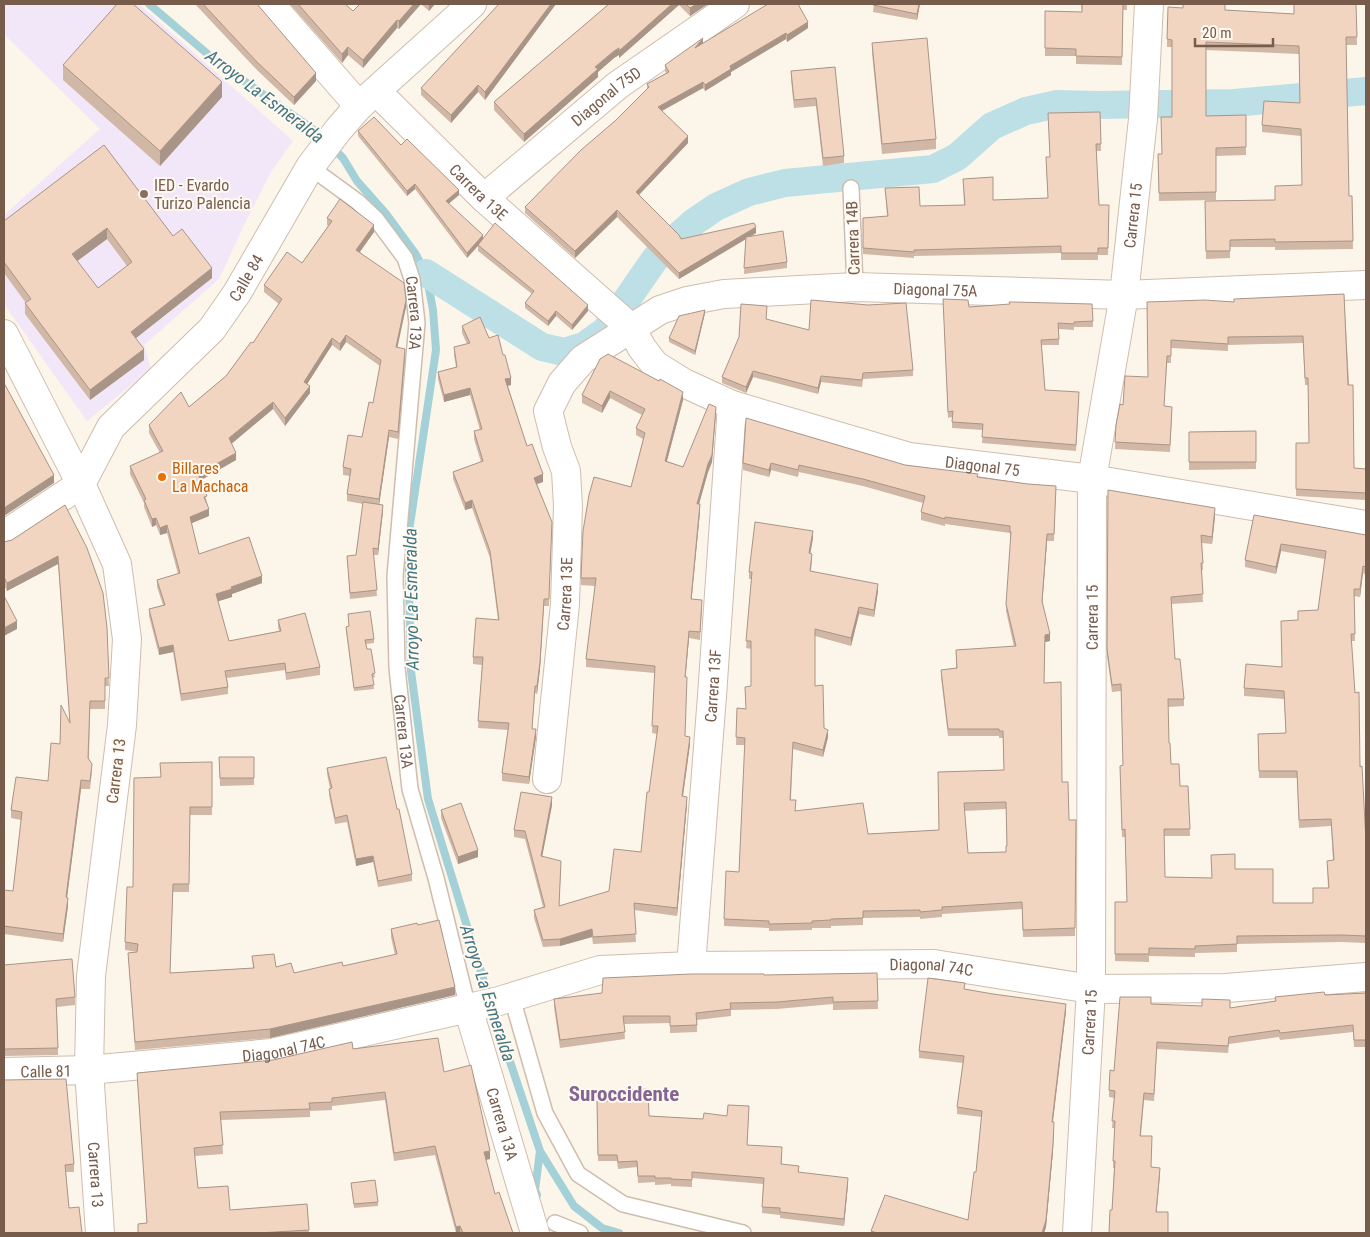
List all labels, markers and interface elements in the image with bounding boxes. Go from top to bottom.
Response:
scale bar [1195,15,1272,47]
text: 20 m [1202,24,1232,42]
water label: Arroyo La Esmeralda [201,44,328,147]
street label: Diagonal 75D [567,63,645,130]
street label: Carrera 13E [445,160,512,224]
place label: IED - Evardo Turizo Palencia [154,176,251,213]
street label: Carrera 15 [1120,182,1146,249]
marker: IED - Evardo Turizo Palencia [138,188,150,200]
street label: Carrera 14B [842,201,864,275]
street label: Calle 84 [225,251,267,305]
street label: Carrera 13A [402,275,427,351]
street label: Diagonal 75A [893,279,978,300]
street label: Diagonal 75 [944,452,1021,480]
place label: Billares La Machaca [172,459,249,496]
marker: Billares La Machaca [156,471,168,483]
water label: Arroyo La Esmeralda [399,528,423,671]
street label: Carrera 13E [553,557,576,632]
street label: Carrera 15 [1082,585,1101,650]
street label: Carrera 13F [700,648,725,723]
street label: Carrera 13A [390,693,417,770]
street label: Carrera 13 [103,737,129,805]
water label: Arroyo La Esmeralda [456,921,520,1064]
street label: Diagonal 74C [889,955,975,980]
street label: Carrera 15 [1078,989,1100,1056]
street label: Diagonal 74C [241,1032,327,1065]
street label: Calle 81 [20,1061,72,1081]
district label: Suroccidente [569,1082,679,1106]
street label: Carrera 13A [483,1085,522,1163]
street label: Carrera 13 [84,1141,108,1208]

